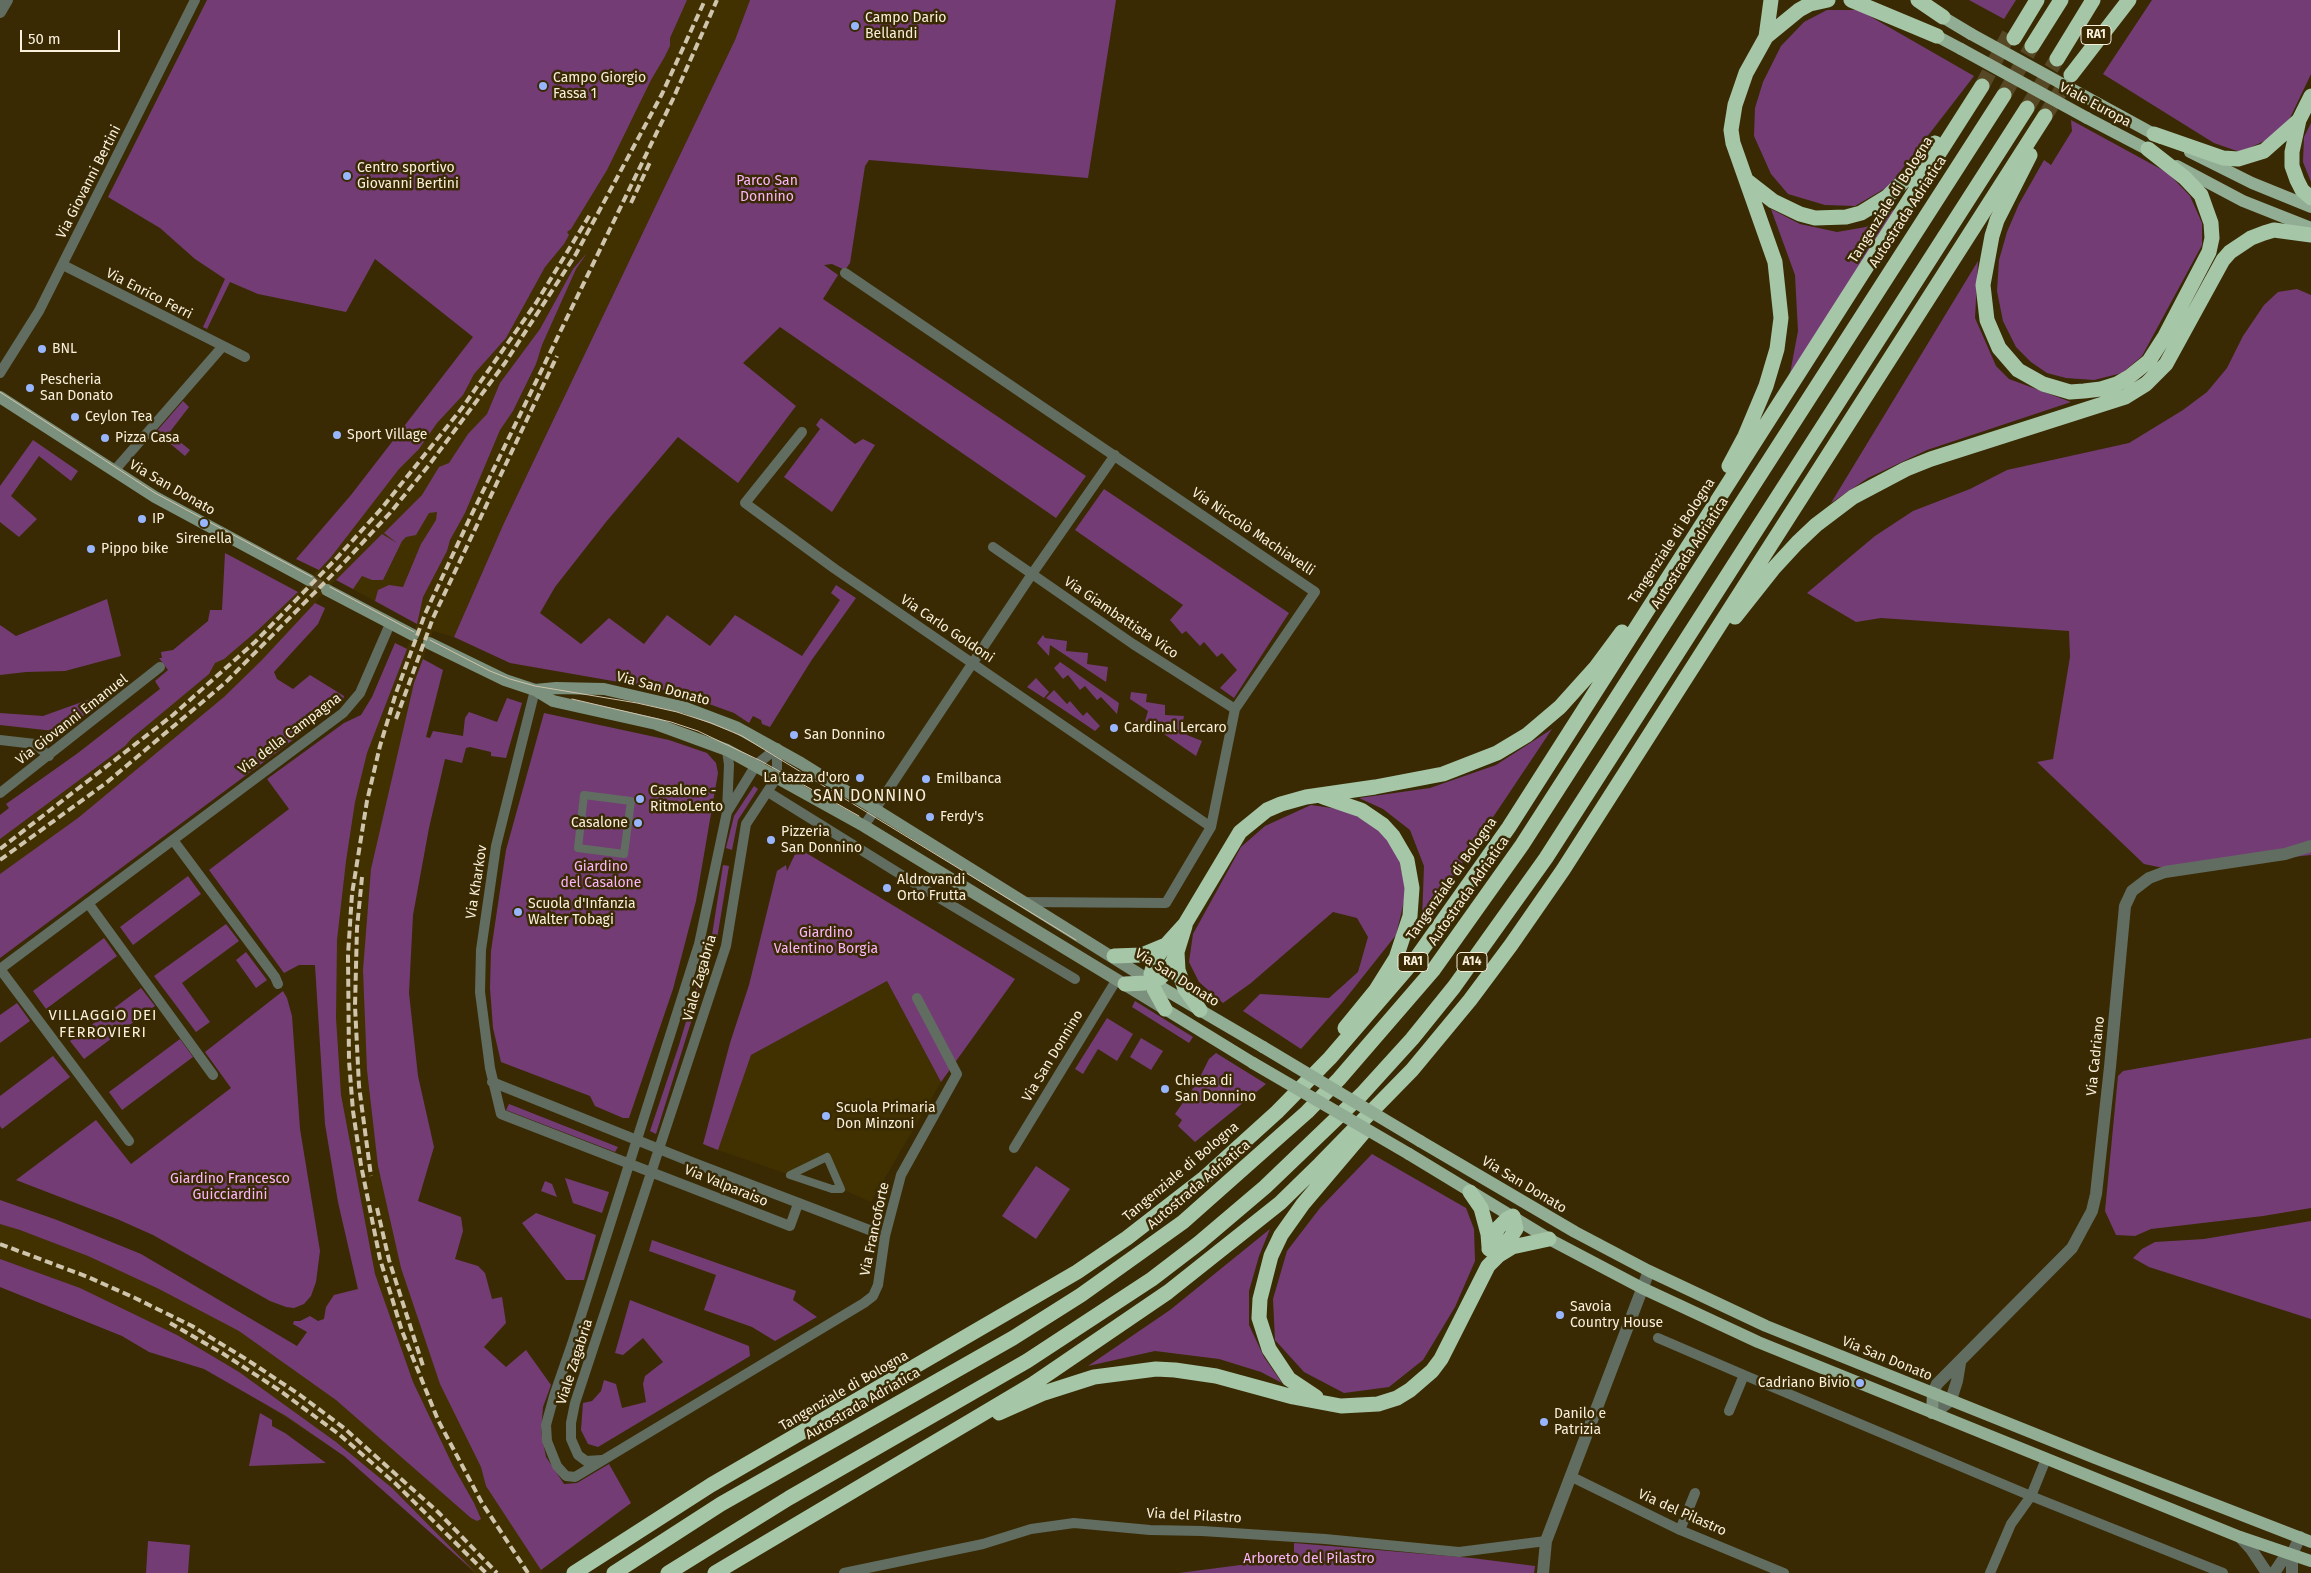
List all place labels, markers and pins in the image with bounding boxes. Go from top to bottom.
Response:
place label: Campo Dario Bellandi [865,10,947,42]
marker: Campo Dario Bellandi [849,20,861,32]
place label: Campo Giorgio Fassa 1 [553,70,646,102]
marker: Campo Giorgio Fassa 1 [537,80,549,92]
place label: Centro sportivo Giovanni Bertini [357,160,459,192]
marker: Centro sportivo Giovanni Bertini [341,170,353,182]
place label: BNL [52,341,77,357]
marker: BNL [36,343,48,355]
place label: Pescheria San Donato [40,372,113,404]
marker: Pescheria San Donato [24,382,36,394]
place label: Ceylon Tea [85,409,153,425]
marker: Ceylon Tea [69,411,81,423]
place label: Sport Village [347,427,427,443]
marker: Sport Village [331,429,343,441]
place label: Pizza Casa [115,430,180,446]
marker: Pizza Casa [99,432,111,444]
place label: IP [152,511,164,527]
marker: IP [136,513,148,525]
marker: Sirenella [198,517,210,529]
place label: Sirenella [176,531,232,547]
place label: Pippo bike [101,541,169,557]
marker: Pippo bike [85,543,97,555]
place label: Cardinal Lercaro [1124,720,1227,736]
marker: Cardinal Lercaro [1108,722,1120,734]
place label: San Donnino [804,727,885,743]
marker: San Donnino [788,729,800,741]
place label: La tazza d'oro [763,770,850,786]
place label: Emilbanca [936,771,1002,787]
marker: La tazza d'oro [854,772,866,784]
marker: Emilbanca [920,773,932,785]
place label: Casalone - RitmoLento [650,783,723,816]
marker: Casalone - RitmoLento [634,793,646,805]
place label: Ferdy's [940,809,984,825]
marker: Ferdy's [924,811,936,823]
place label: Casalone [571,815,628,831]
marker: Casalone [632,817,644,829]
place label: Pizzeria San Donnino [781,824,862,856]
marker: Pizzeria San Donnino [765,834,777,846]
place label: Aldrovandi Orto Frutta [897,872,966,904]
marker: Aldrovandi Orto Frutta [881,882,893,894]
place label: Scuola d'Infanzia Walter Tobagi [528,896,636,929]
marker: Scuola d'Infanzia Walter Tobagi [512,906,524,918]
place label: Chiesa di San Donnino [1175,1073,1256,1106]
marker: Chiesa di San Donnino [1159,1083,1171,1095]
place label: Scuola Primaria Don Minzoni [836,1100,936,1132]
marker: Scuola Primaria Don Minzoni [820,1110,832,1122]
place label: Savoia Country House [1570,1299,1663,1331]
marker: Savoia Country House [1554,1309,1566,1321]
place label: Cadriano Bivio [1758,1375,1850,1391]
marker: Cadriano Bivio [1854,1377,1866,1389]
place label: Danilo e Patrizia [1554,1406,1606,1438]
marker: Danilo e Patrizia [1538,1416,1550,1428]

